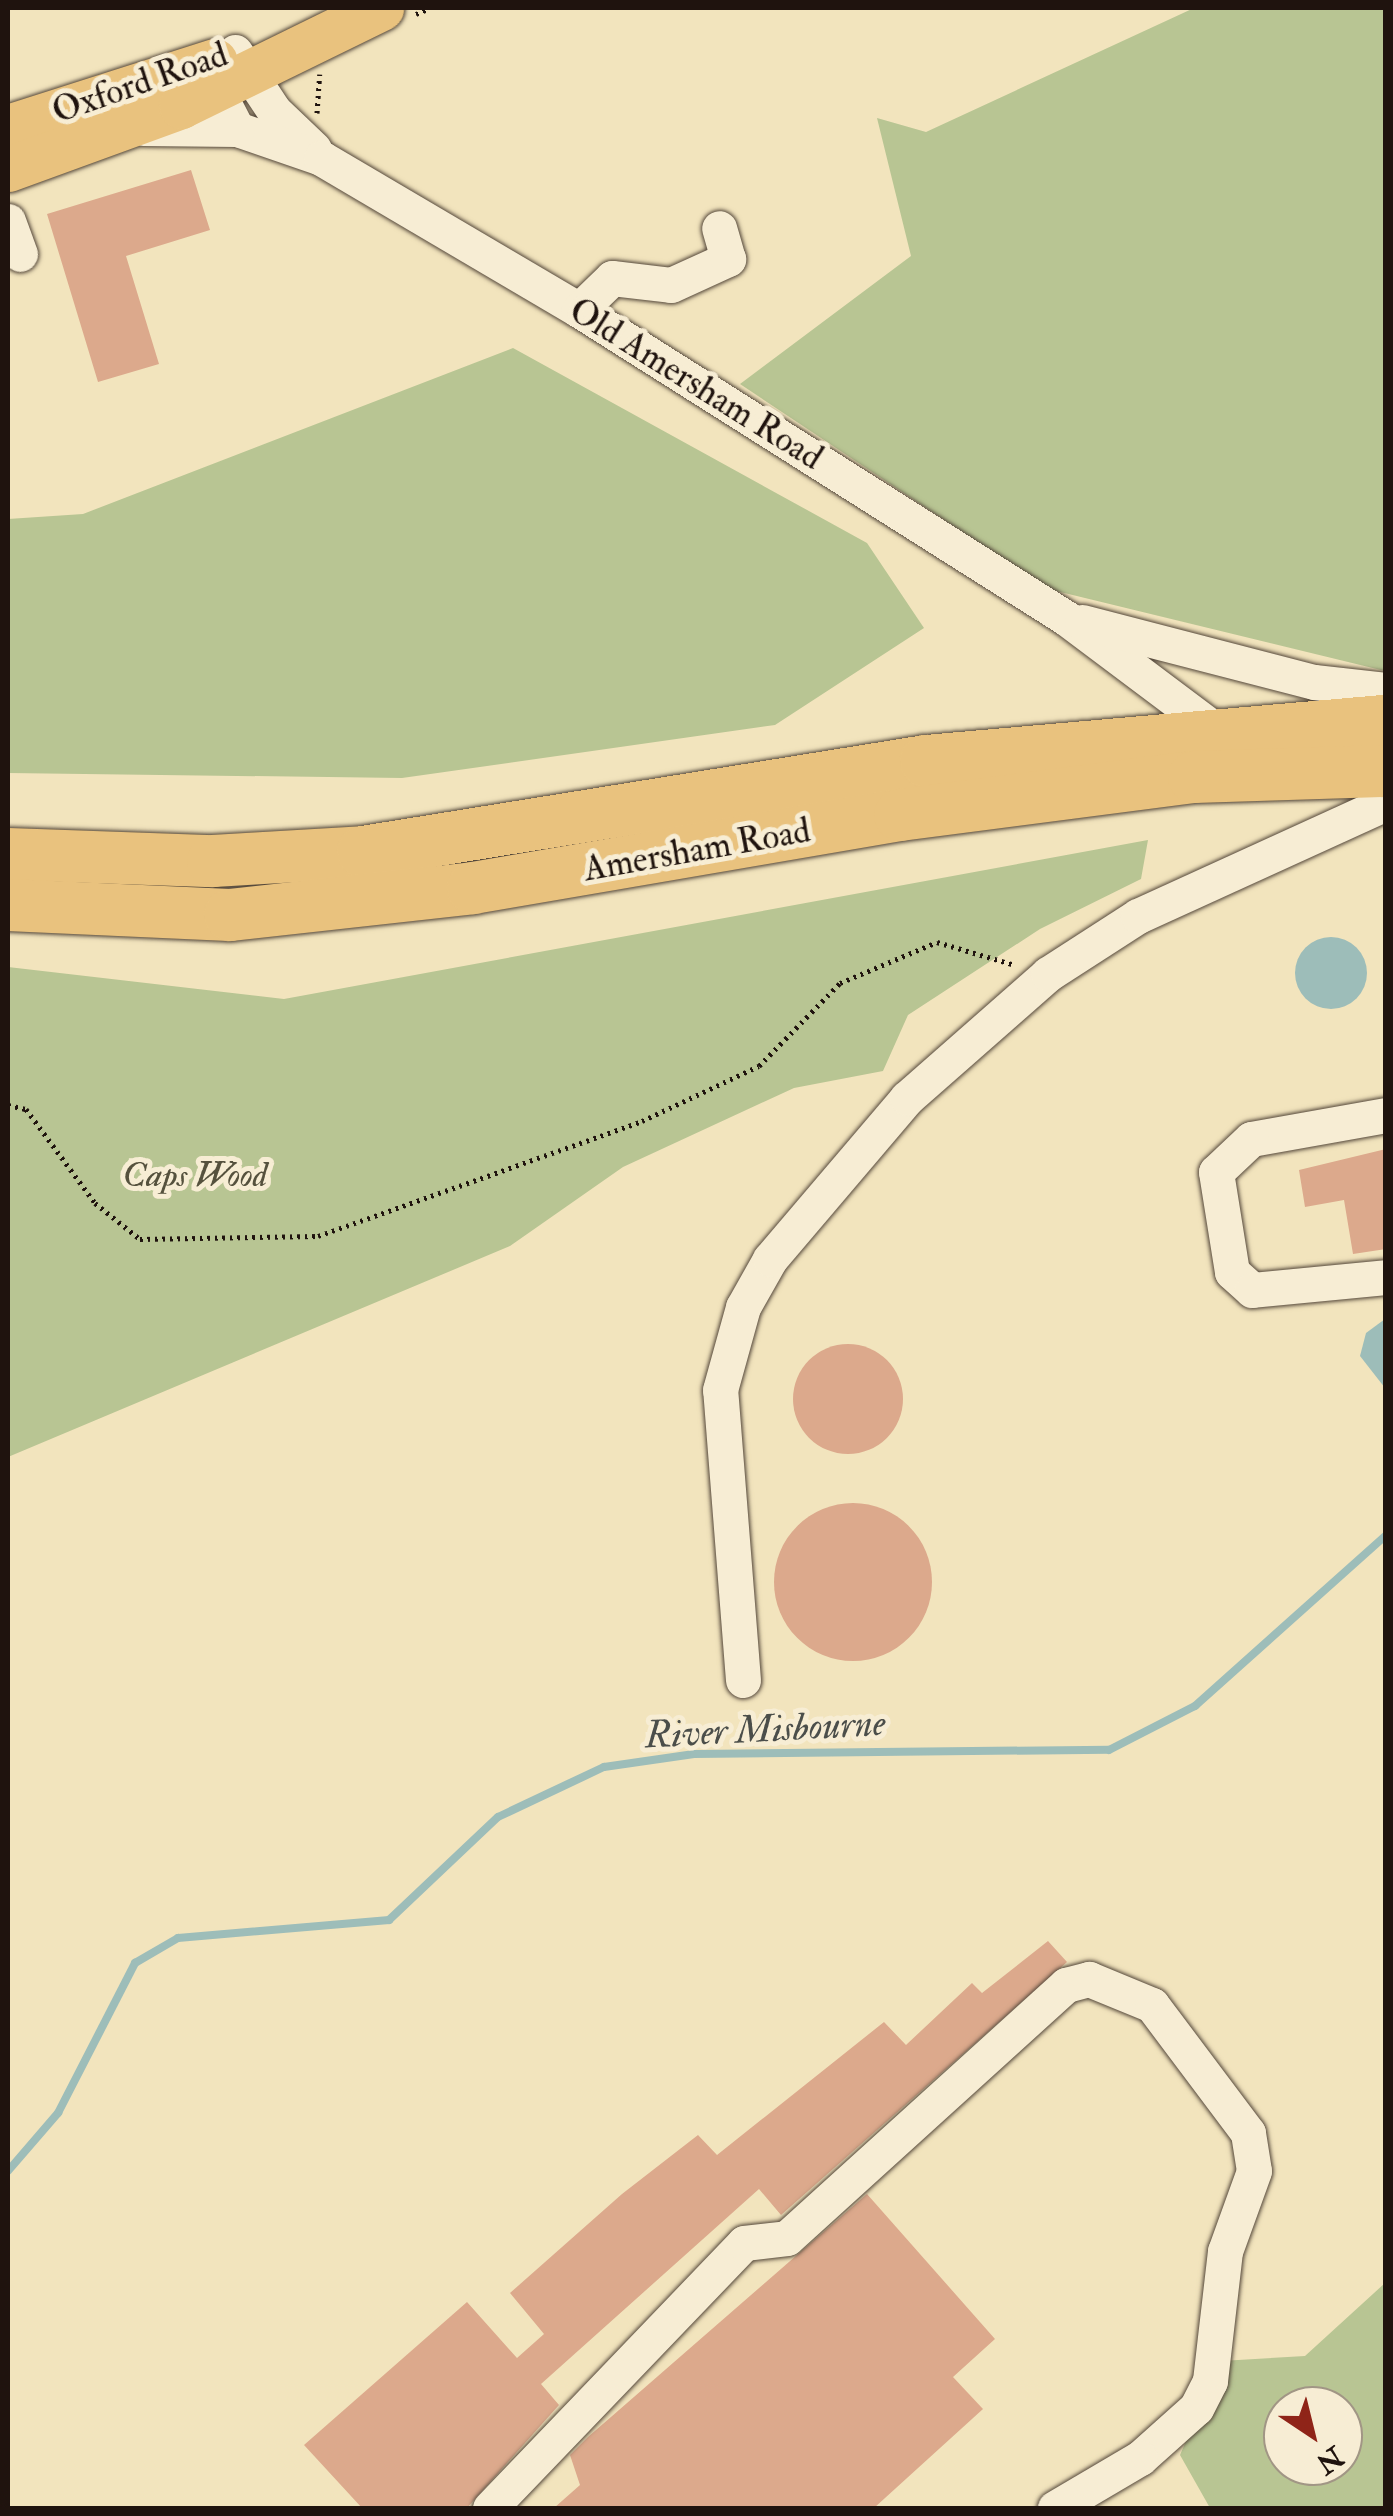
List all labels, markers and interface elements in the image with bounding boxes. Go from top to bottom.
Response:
street label: Oxford Road [47,33,233,133]
street label: Old Amersham Road [561,289,831,479]
street label: Amersham Road [580,809,814,891]
park label: Caps Wood [123,1154,267,1196]
water label: River Misbourne [644,1701,886,1759]
north arrow [1263,2386,1363,2486]
text: N [1309,2438,1350,2481]

